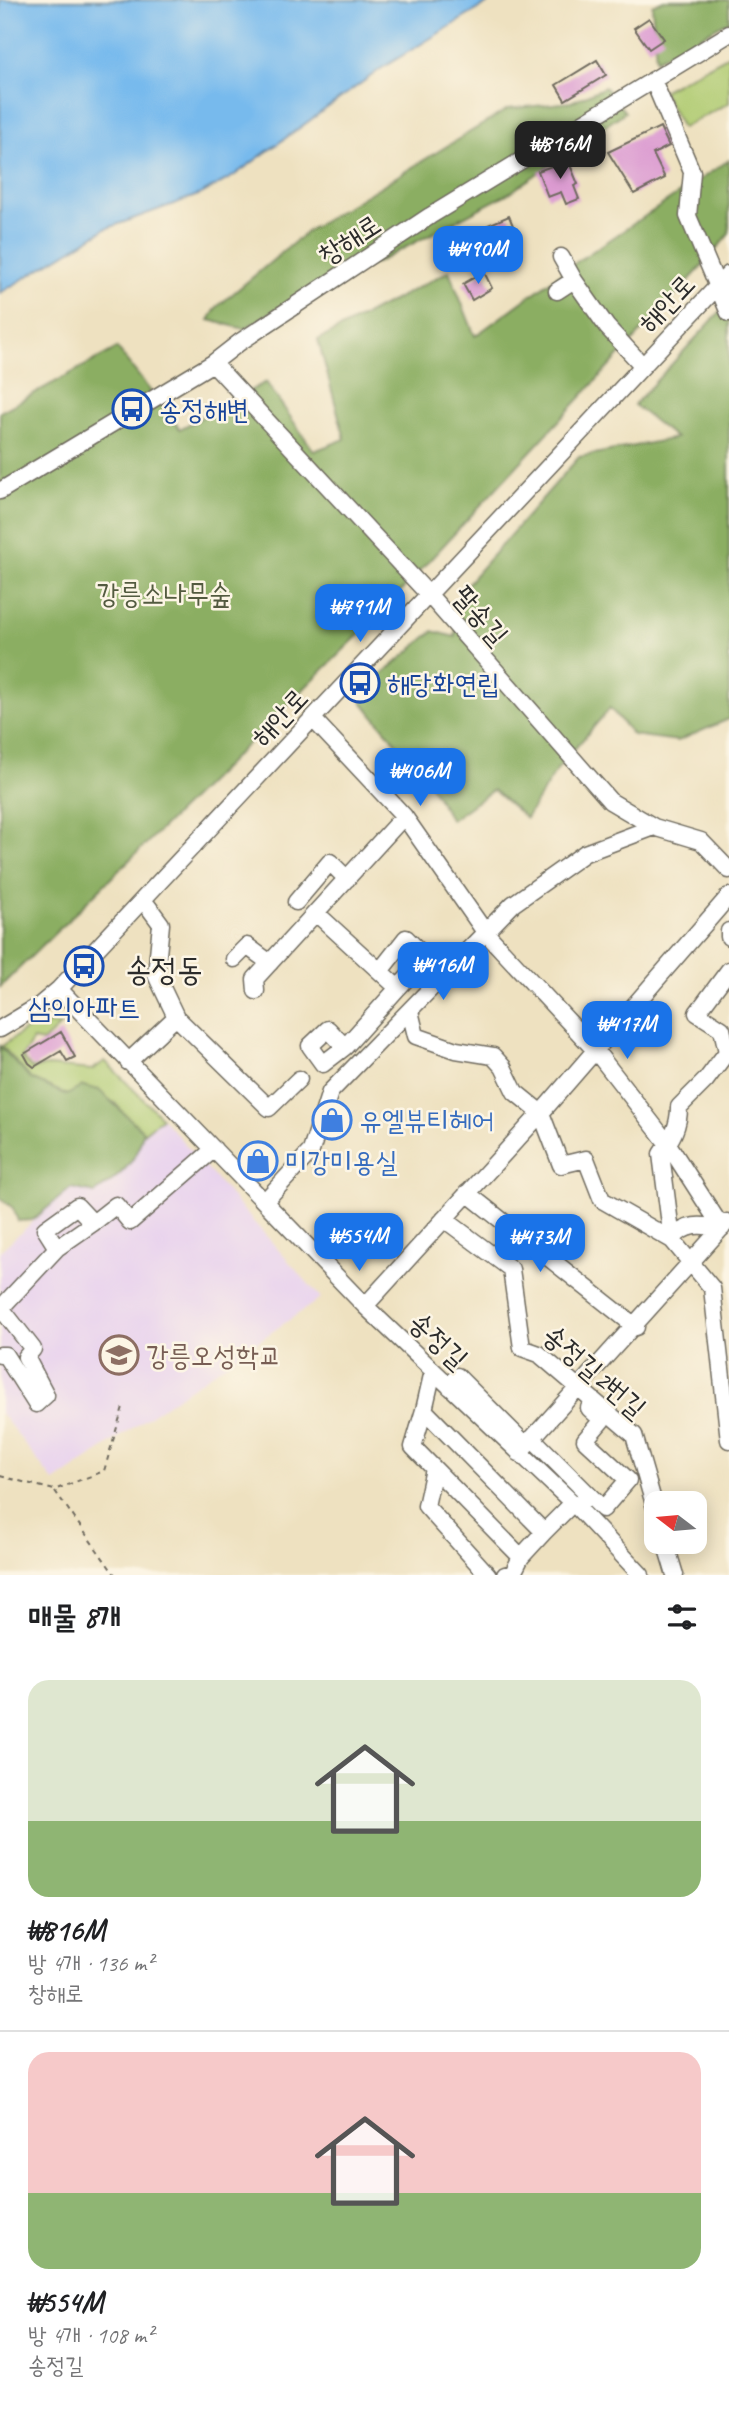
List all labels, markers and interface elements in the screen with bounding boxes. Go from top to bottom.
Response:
pin: ₩816M [511,122,609,181]
text: ₩816M [531,129,589,158]
street label: 창해로 [311,206,387,273]
pin: ₩490M [429,226,527,286]
text: ₩490M [449,234,507,263]
street label: 해안로 [631,267,702,340]
bus stop icon: 송정해변 [111,388,153,430]
place label: 송정해변 [159,392,249,427]
park label: 강릉소나무숲 [96,576,232,611]
street label: 팔송길 [445,578,516,652]
pin: ₩791M [311,584,409,644]
text: ₩791M [331,592,389,621]
bus stop icon: 해당화연립 [339,662,381,704]
place label: 해당화연립 [387,666,500,701]
street label: 해안로 [244,681,315,754]
pin: ₩406M [371,748,469,808]
text: ₩406M [391,756,449,785]
pin: ₩416M [394,942,492,1002]
bus stop icon: 삼익아파트 [63,945,105,987]
district label: 송정동 [125,949,203,990]
text: ₩416M [414,950,472,979]
place label: 삼익아파트 [28,990,140,1025]
pin: ₩417M [578,1002,676,1061]
text: ₩417M [598,1009,656,1038]
shop icon: 유엘뷰티헤어 [311,1099,353,1141]
place label: 유엘뷰티헤어 [359,1103,494,1138]
shop icon: 미강미용실 [237,1140,279,1182]
place label: 미강미용실 [285,1144,398,1179]
pin: ₩554M [310,1214,408,1273]
pin: ₩473M [491,1214,589,1274]
text: ₩554M [330,1221,388,1250]
text: ₩473M [511,1222,569,1251]
street label: 송정길 [402,1305,475,1376]
street label: 송정길2번길 [536,1317,653,1426]
school or university icon: 강릉오성학교 [98,1334,140,1376]
place label: 강릉오성학교 [146,1338,281,1373]
north arrow [644,1491,707,1554]
map controls [644,1491,707,1554]
text: 매물 8개 [28,1598,121,1636]
icon: filters [663,1598,701,1636]
icon: home [302,1726,428,1852]
text: ₩816M [28,1911,105,1949]
text: 방 4개 · 136 m² [28,1949,153,1978]
text: 창해로 [28,1979,84,2008]
icon: home [302,2098,428,2224]
text: ₩554M [28,2283,103,2321]
text: 방 4개 · 108 m² [28,2321,153,2350]
text: 송정길 [28,2351,84,2380]

